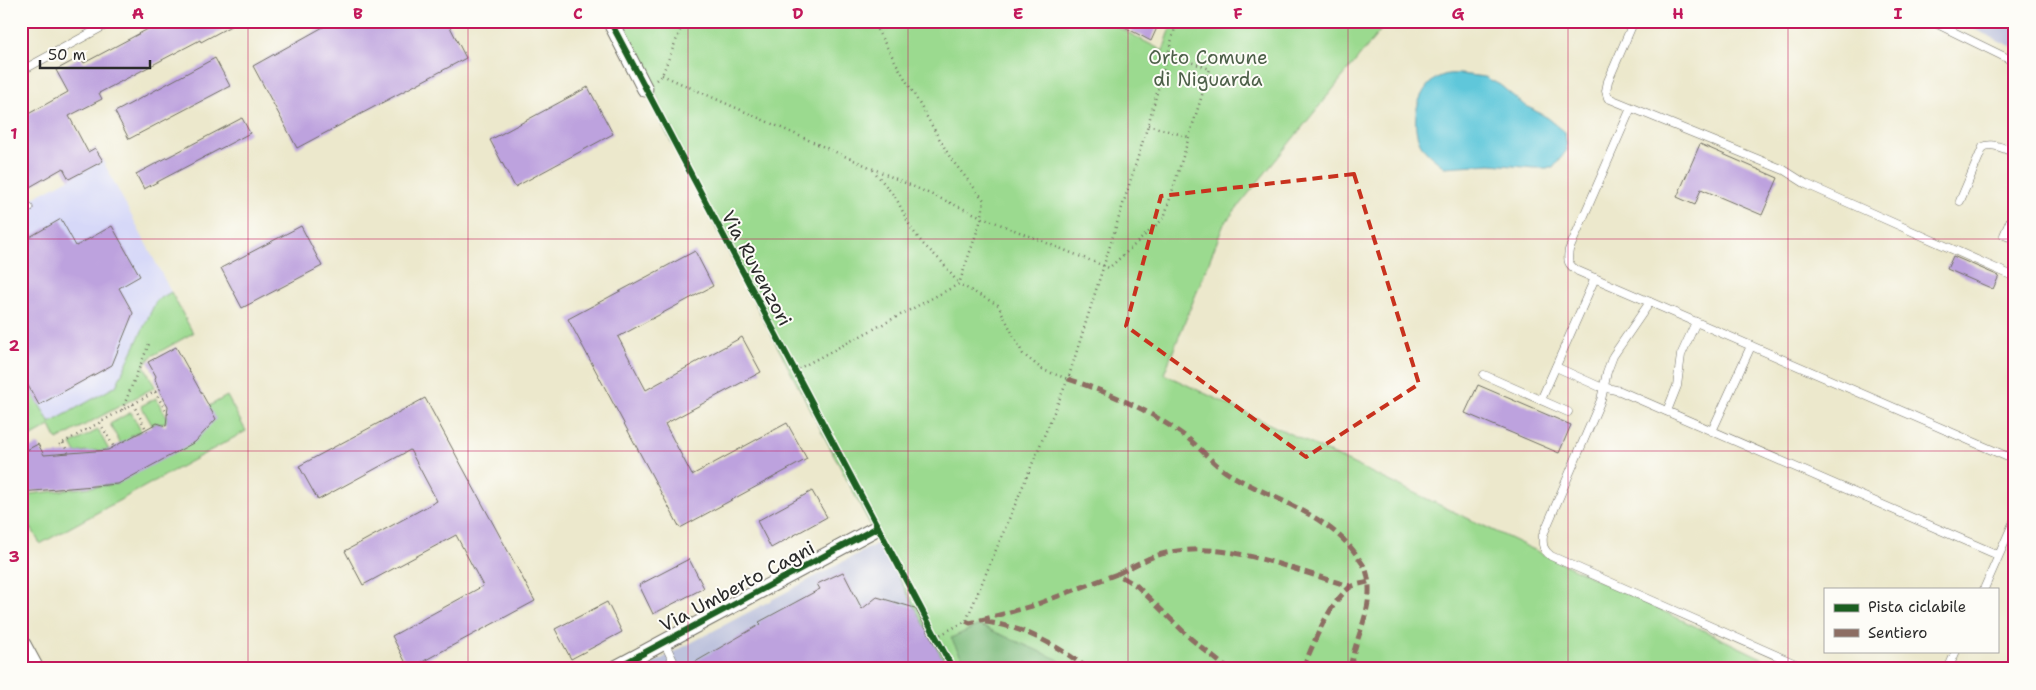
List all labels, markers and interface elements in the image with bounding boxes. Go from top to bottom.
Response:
text: A [132,3,144,24]
text: B [353,3,363,24]
text: C [573,3,583,24]
text: D [792,3,804,24]
text: E [1013,3,1023,24]
text: F [1233,3,1243,24]
text: G [1452,3,1465,24]
text: H [1672,3,1684,24]
text: I [1894,3,1903,24]
scale bar [40,38,150,70]
text: 50 m [48,45,86,65]
park label: Orto Comune di Niguarda [1148,45,1268,92]
text: 1 [10,123,18,144]
street label: Via Ruvenzori [716,206,798,330]
text: 2 [8,335,20,356]
street label: Via Umberto Cagni [655,535,819,638]
text: 3 [8,546,20,567]
legend [1824,588,1998,652]
text: Pista ciclabile [1868,597,1966,617]
text: Sentiero [1868,623,1927,643]

